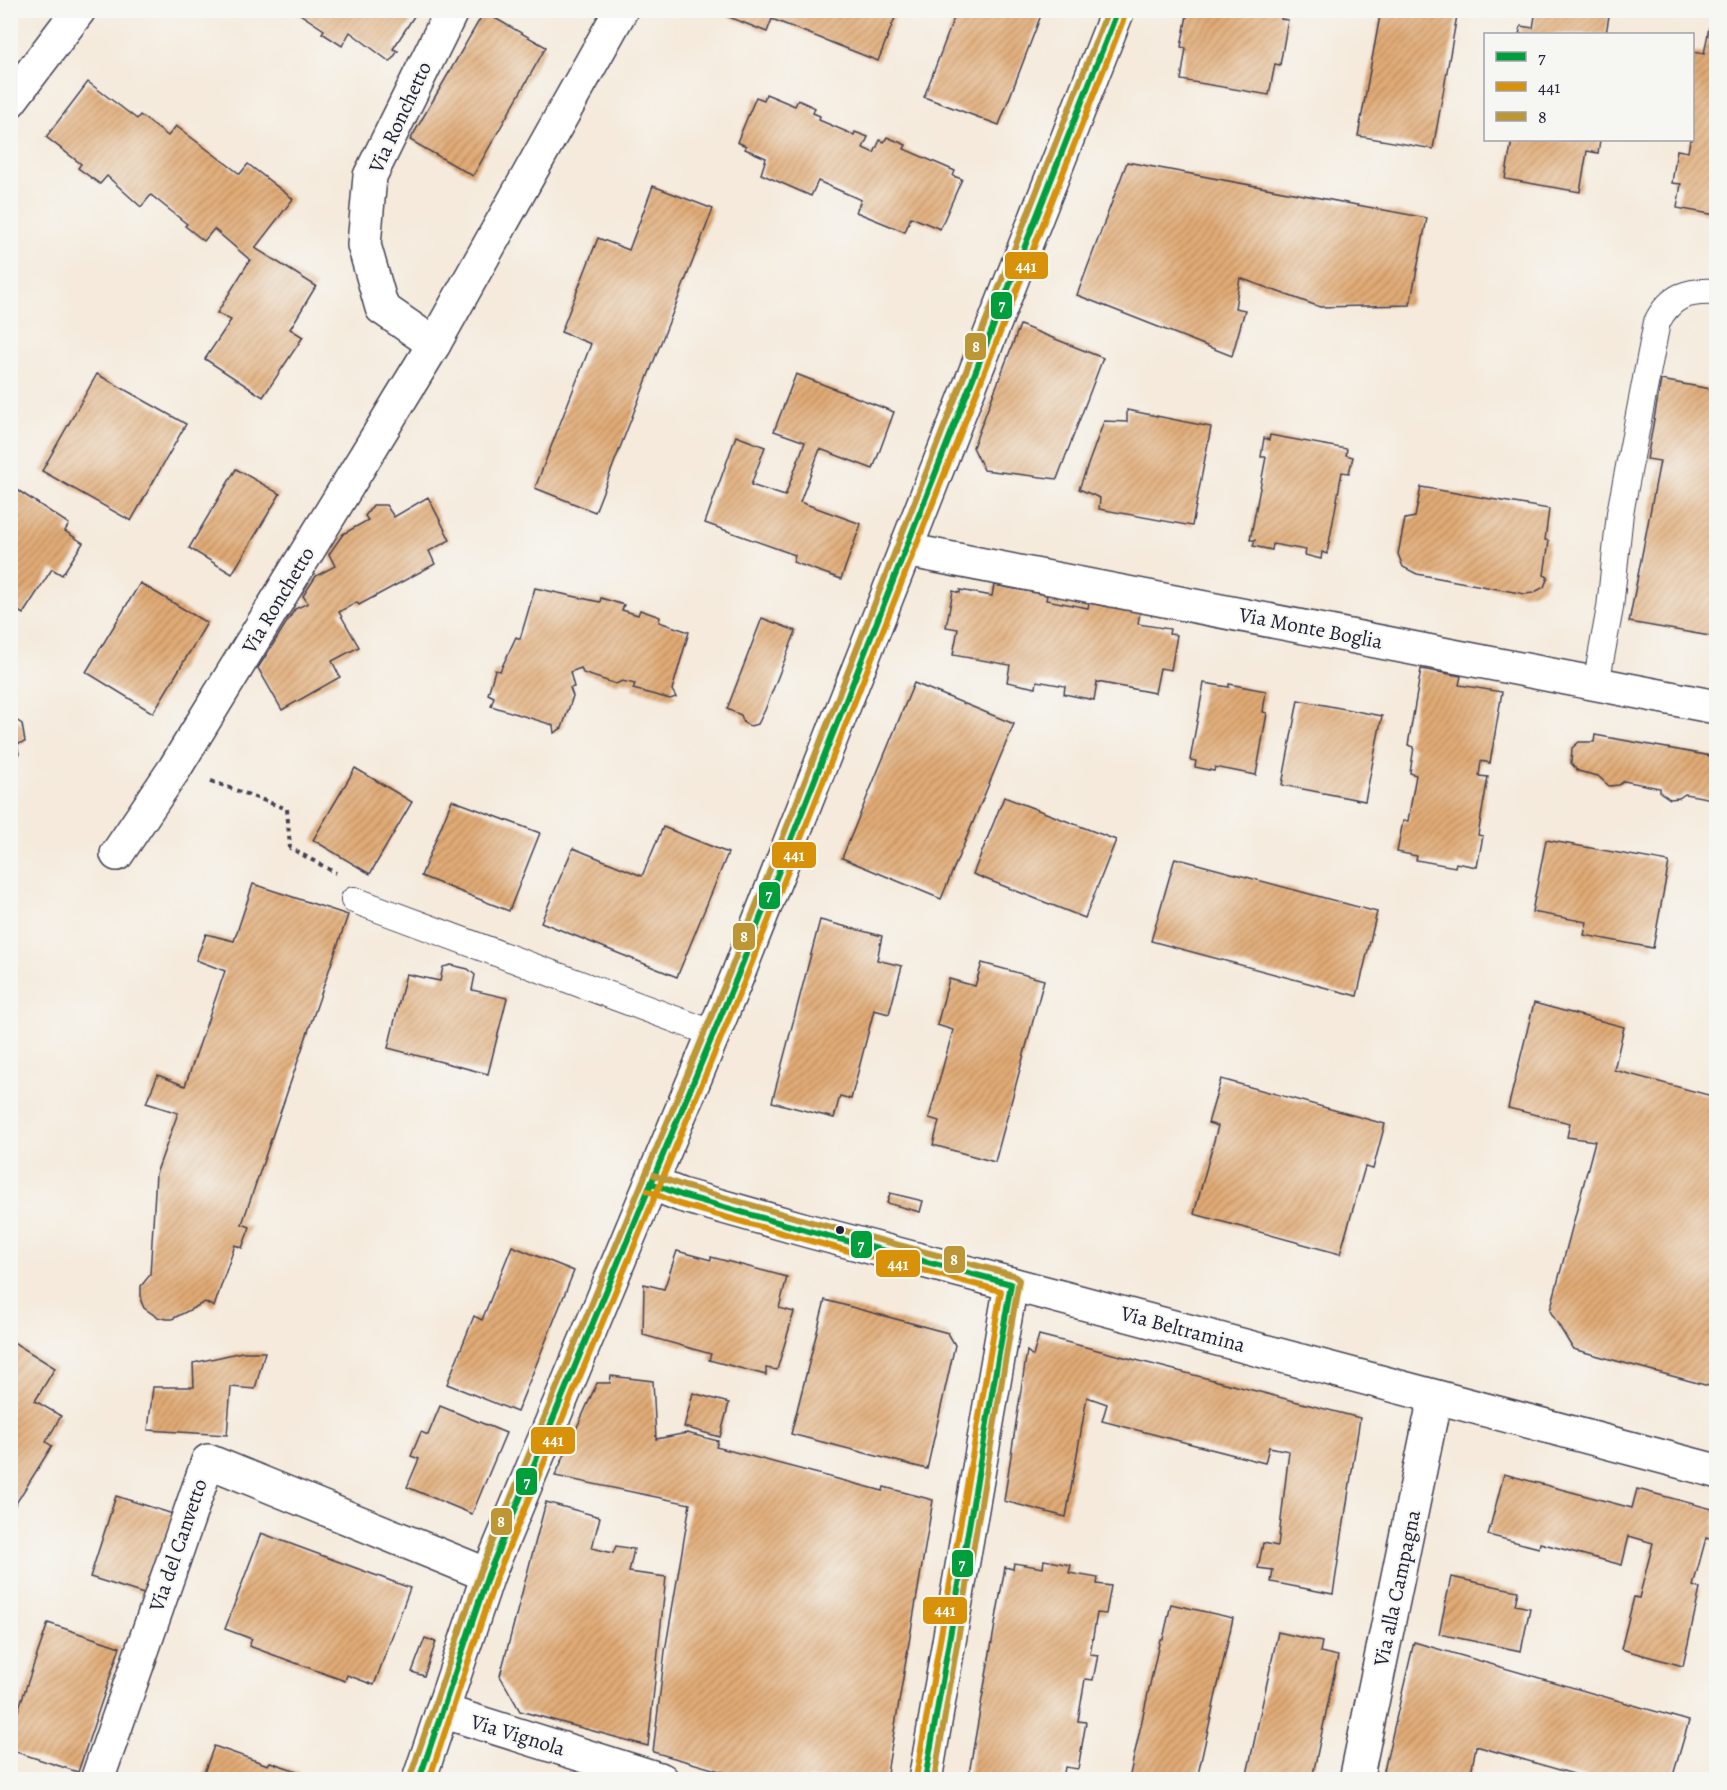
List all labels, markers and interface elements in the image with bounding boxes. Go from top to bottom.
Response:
legend [1484,33,1694,141]
text: 7 [1538,45,1546,69]
street label: Via Ronchetto [362,57,438,178]
text: 441 [1538,75,1560,99]
text: 8 [1538,105,1547,129]
line badge: 441 [1004,251,1049,280]
text: 441 [1016,256,1037,278]
line badge: 7 [990,291,1013,320]
text: 7 [999,295,1006,317]
line badge: 8 [964,332,987,361]
text: 8 [972,336,980,358]
street label: Via Ronchetto [235,541,321,659]
street label: Via Monte Boglia [1236,600,1385,656]
line badge: 441 [771,841,817,869]
text: 441 [784,845,805,867]
line badge: 7 [758,881,781,910]
text: 7 [766,885,773,907]
line badge: 8 [732,922,756,951]
text: 8 [740,926,748,948]
unlabelled marker [834,1224,846,1236]
line badge: 7 [850,1230,873,1259]
text: 7 [858,1235,865,1257]
line badge: 8 [943,1245,966,1274]
line badge: 441 [875,1249,921,1278]
text: 8 [950,1249,958,1271]
text: 441 [888,1254,909,1276]
street label: Via Beltramina [1117,1299,1249,1359]
line badge: 441 [530,1426,576,1455]
text: 441 [543,1430,564,1452]
line badge: 7 [515,1467,538,1496]
text: 7 [524,1472,531,1494]
street label: Via del Canvetto [142,1475,214,1616]
line badge: 8 [490,1507,513,1536]
street label: Via alla Campagna [1367,1507,1427,1670]
text: 8 [497,1511,505,1533]
line badge: 7 [951,1549,974,1578]
text: 7 [959,1554,966,1576]
line badge: 441 [922,1596,968,1625]
text: 441 [935,1600,956,1622]
street label: Via Vignola [467,1707,569,1763]

